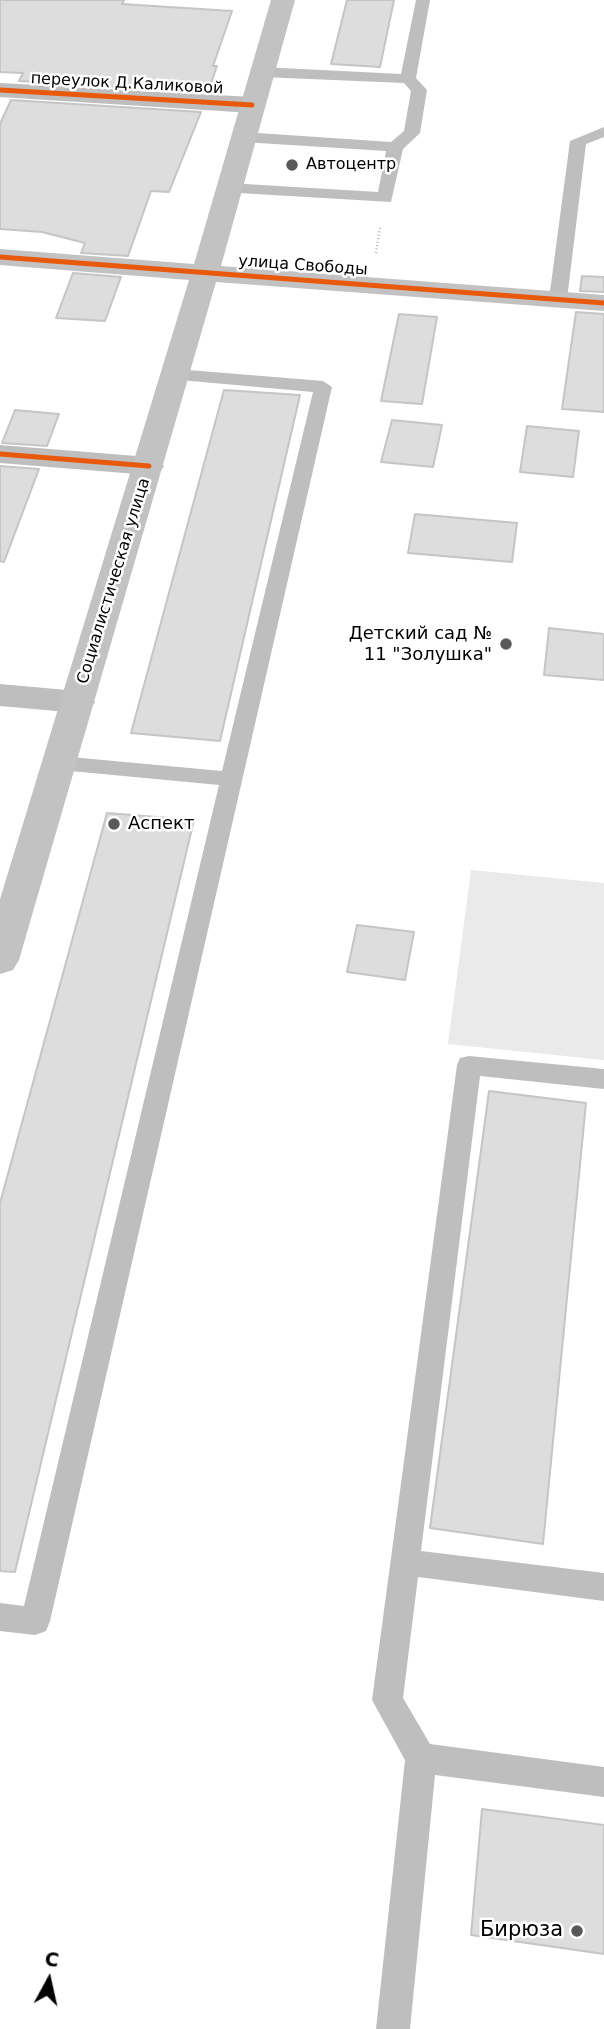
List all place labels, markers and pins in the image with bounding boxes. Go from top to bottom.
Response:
place label: Автоцентр [306,155,396,175]
marker: Автоцентр [284,157,300,173]
place label: Детский сад № 11 "Золушка" [349,623,492,666]
marker: Детский сад № 11 "Золушка" [498,636,514,652]
place label: Аспект [128,813,194,835]
marker: Аспект [106,816,122,832]
place label: Бирюза [480,1918,563,1944]
marker: Бирюза [569,1923,585,1939]

